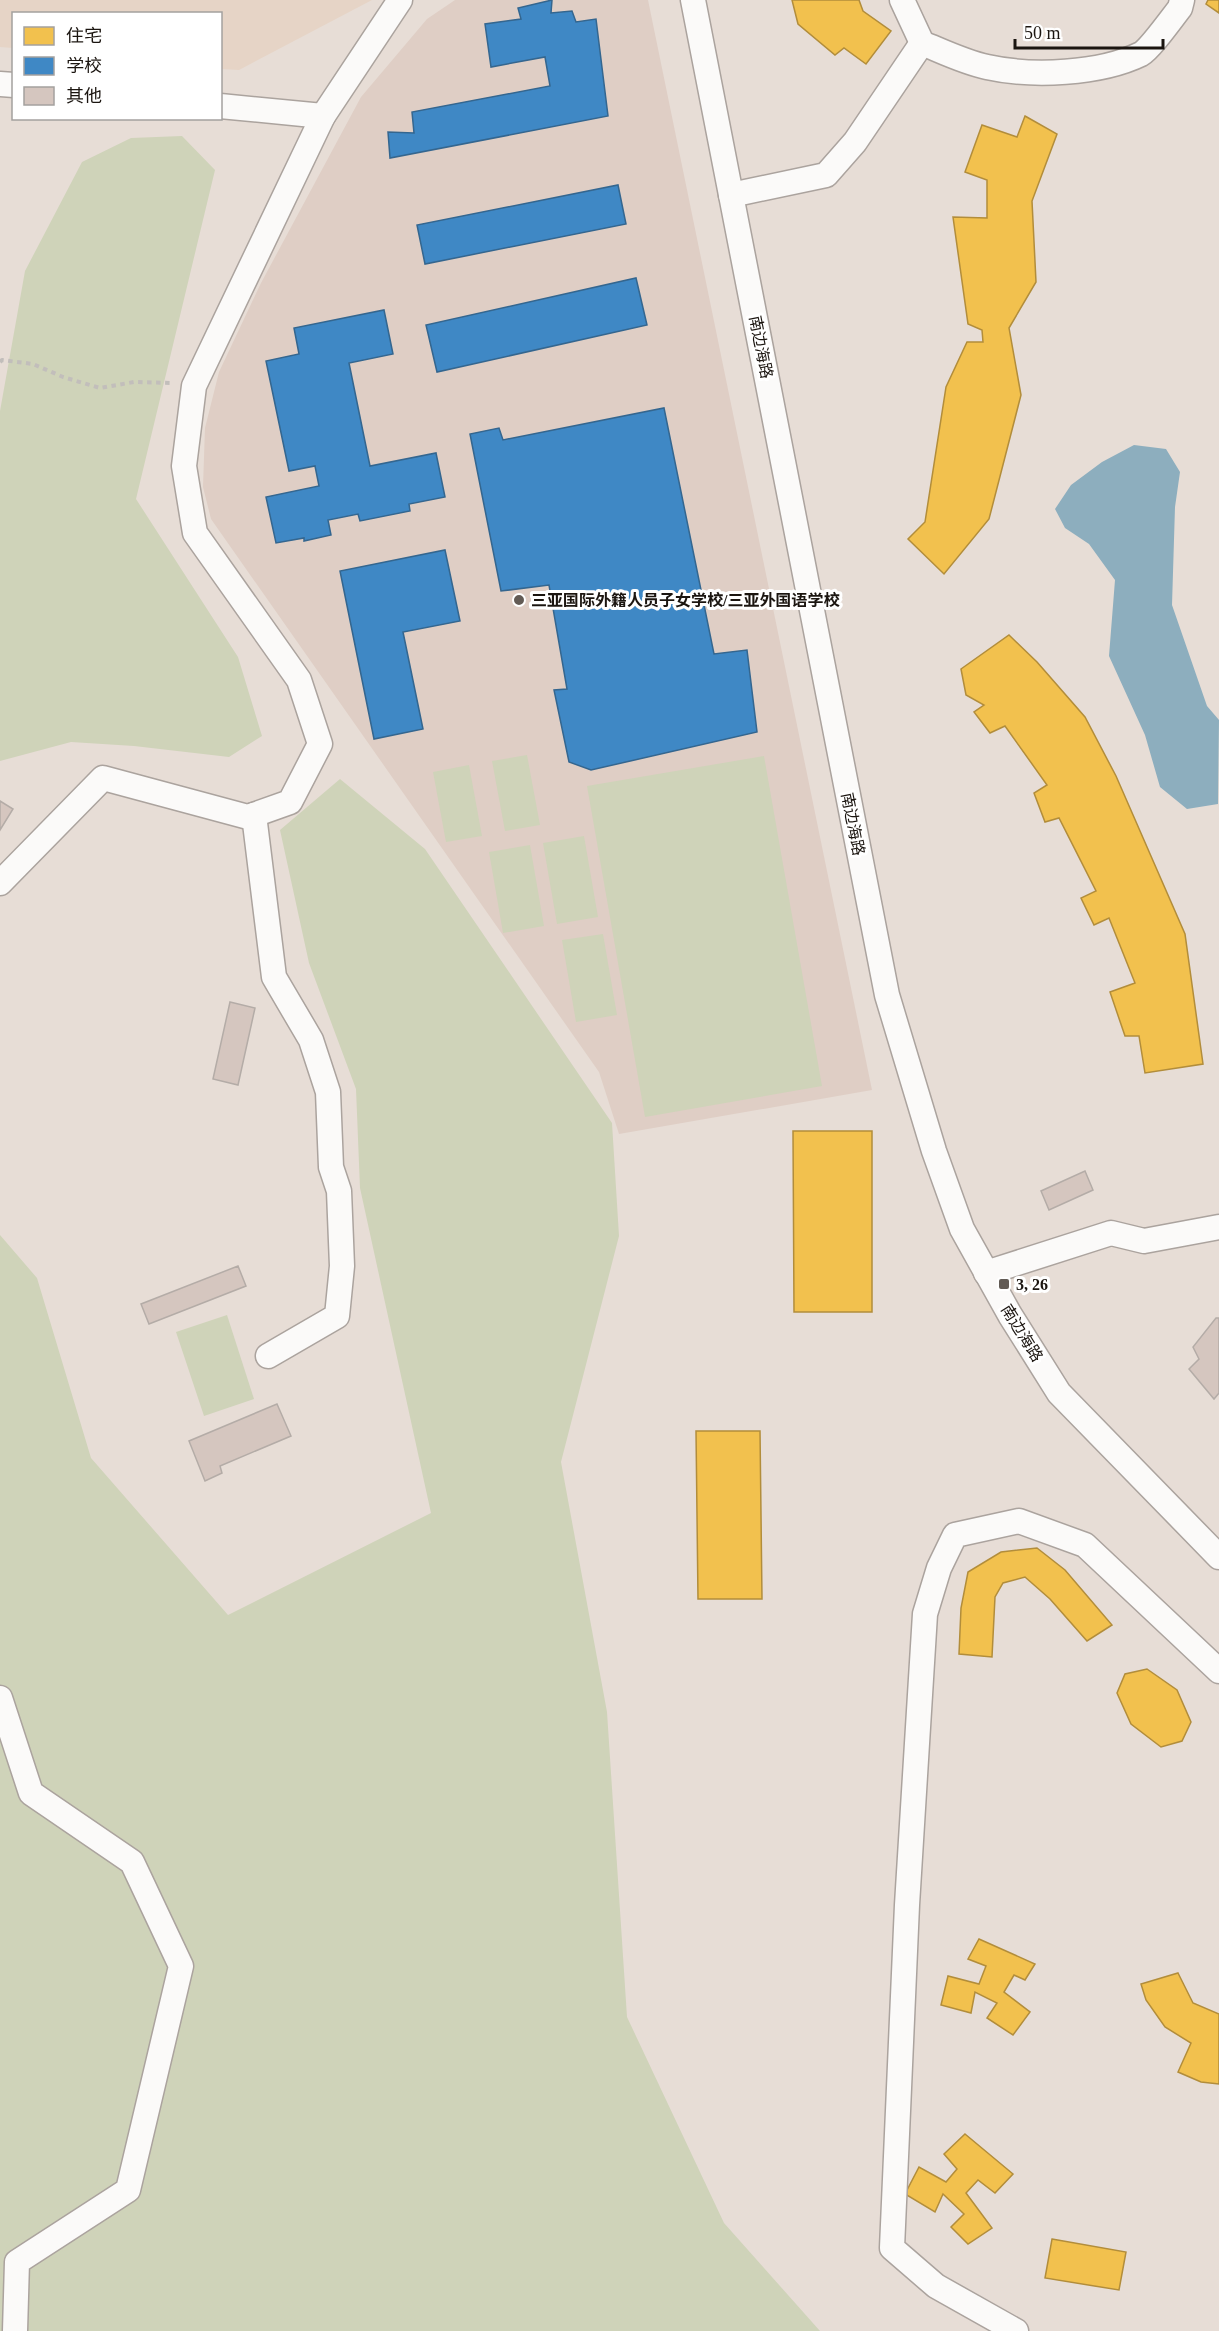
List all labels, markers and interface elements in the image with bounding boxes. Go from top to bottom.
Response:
legend [12,12,222,120]
scale bar [1015,12,1164,50]
text: 50 m [1024,23,1061,43]
text: 住宅 [66,26,102,46]
text: 学校 [66,56,102,76]
text: 其他 [66,86,102,106]
street label: 南边海路 [747,314,775,380]
place label: 三亚国际外籍人员子女学校/三亚外国语学校 [531,591,840,609]
marker: 三亚国际外籍人员子女学校/三亚外国语学校 [512,593,526,607]
street label: 南边海路 [839,791,867,857]
place label: 3, 26 [1016,1276,1048,1293]
marker: 3, 26 [997,1277,1011,1291]
street label: 南边海路 [998,1301,1046,1365]

